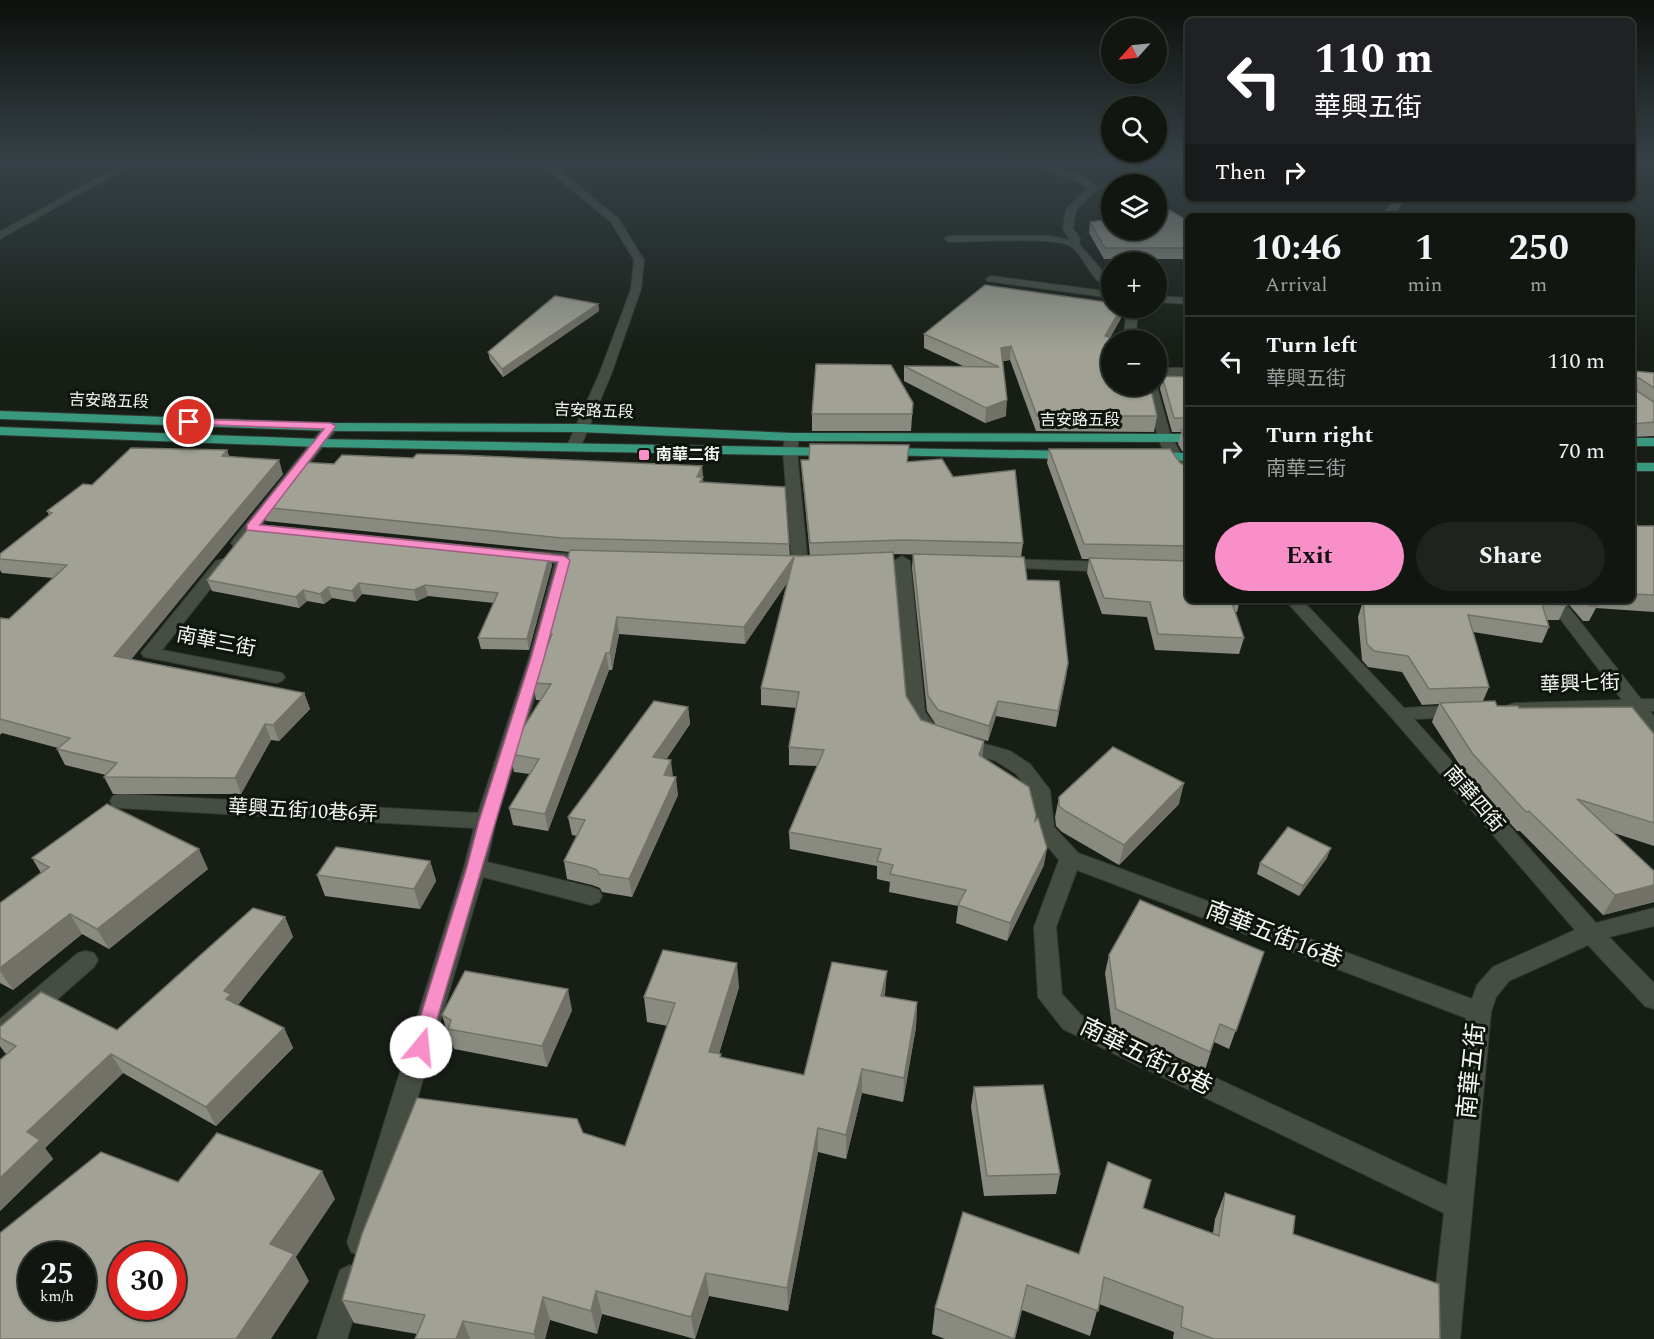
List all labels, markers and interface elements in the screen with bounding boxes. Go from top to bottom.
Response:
north arrow [1101,18,1167,84]
map controls [1101,18,1167,396]
text: 110 m [1314,28,1433,91]
icon: left [1215,42,1293,120]
text: 華興五街 [1314,87,1422,129]
button: search [1101,96,1167,162]
text: Then [1215,156,1266,189]
icon: right [1278,156,1311,189]
button: layers [1101,174,1167,240]
text: 10:46 [1251,221,1341,276]
text: 1 [1415,221,1435,276]
text: 250 [1508,221,1569,276]
button: + [1101,252,1167,318]
text: Arrival [1265,270,1327,300]
text: min [1407,270,1442,300]
text: m [1530,270,1547,300]
text: Turn left [1266,329,1358,362]
button: − [1101,330,1167,396]
icon: left [1215,345,1248,378]
text: 110 m [1548,345,1605,378]
text: 華興五街 [1266,364,1346,394]
street label: 吉安路五段 [69,388,149,414]
pin [163,396,214,447]
street label: 吉安路五段 [554,398,634,424]
icon: arrive [172,405,205,438]
street label: 吉安路五段 [1040,408,1120,432]
text: Turn right [1266,419,1373,452]
icon: right [1215,435,1248,468]
text: 70 m [1559,435,1605,468]
place label: 南華二街 [656,443,720,467]
marker: 南華二街 [637,448,651,462]
text: 南華三街 [1266,454,1346,484]
button: Exit [1215,522,1404,591]
button: Share [1416,522,1605,591]
street label: 南華三街 [174,620,258,664]
street label: 華興七街 [1540,668,1620,700]
street label: 南華四街 [1436,759,1512,839]
street label: 華興五街10巷6弄 [227,792,379,830]
street label: 南華五街16巷 [1200,892,1348,978]
street label: 南華五街18巷 [1073,1009,1219,1105]
position arrow [389,1015,453,1079]
street label: 南華五街 [1449,1021,1495,1121]
speed limit sign: 30 [108,1242,186,1320]
text: 25 [40,1251,74,1297]
text: km/h [40,1285,74,1308]

